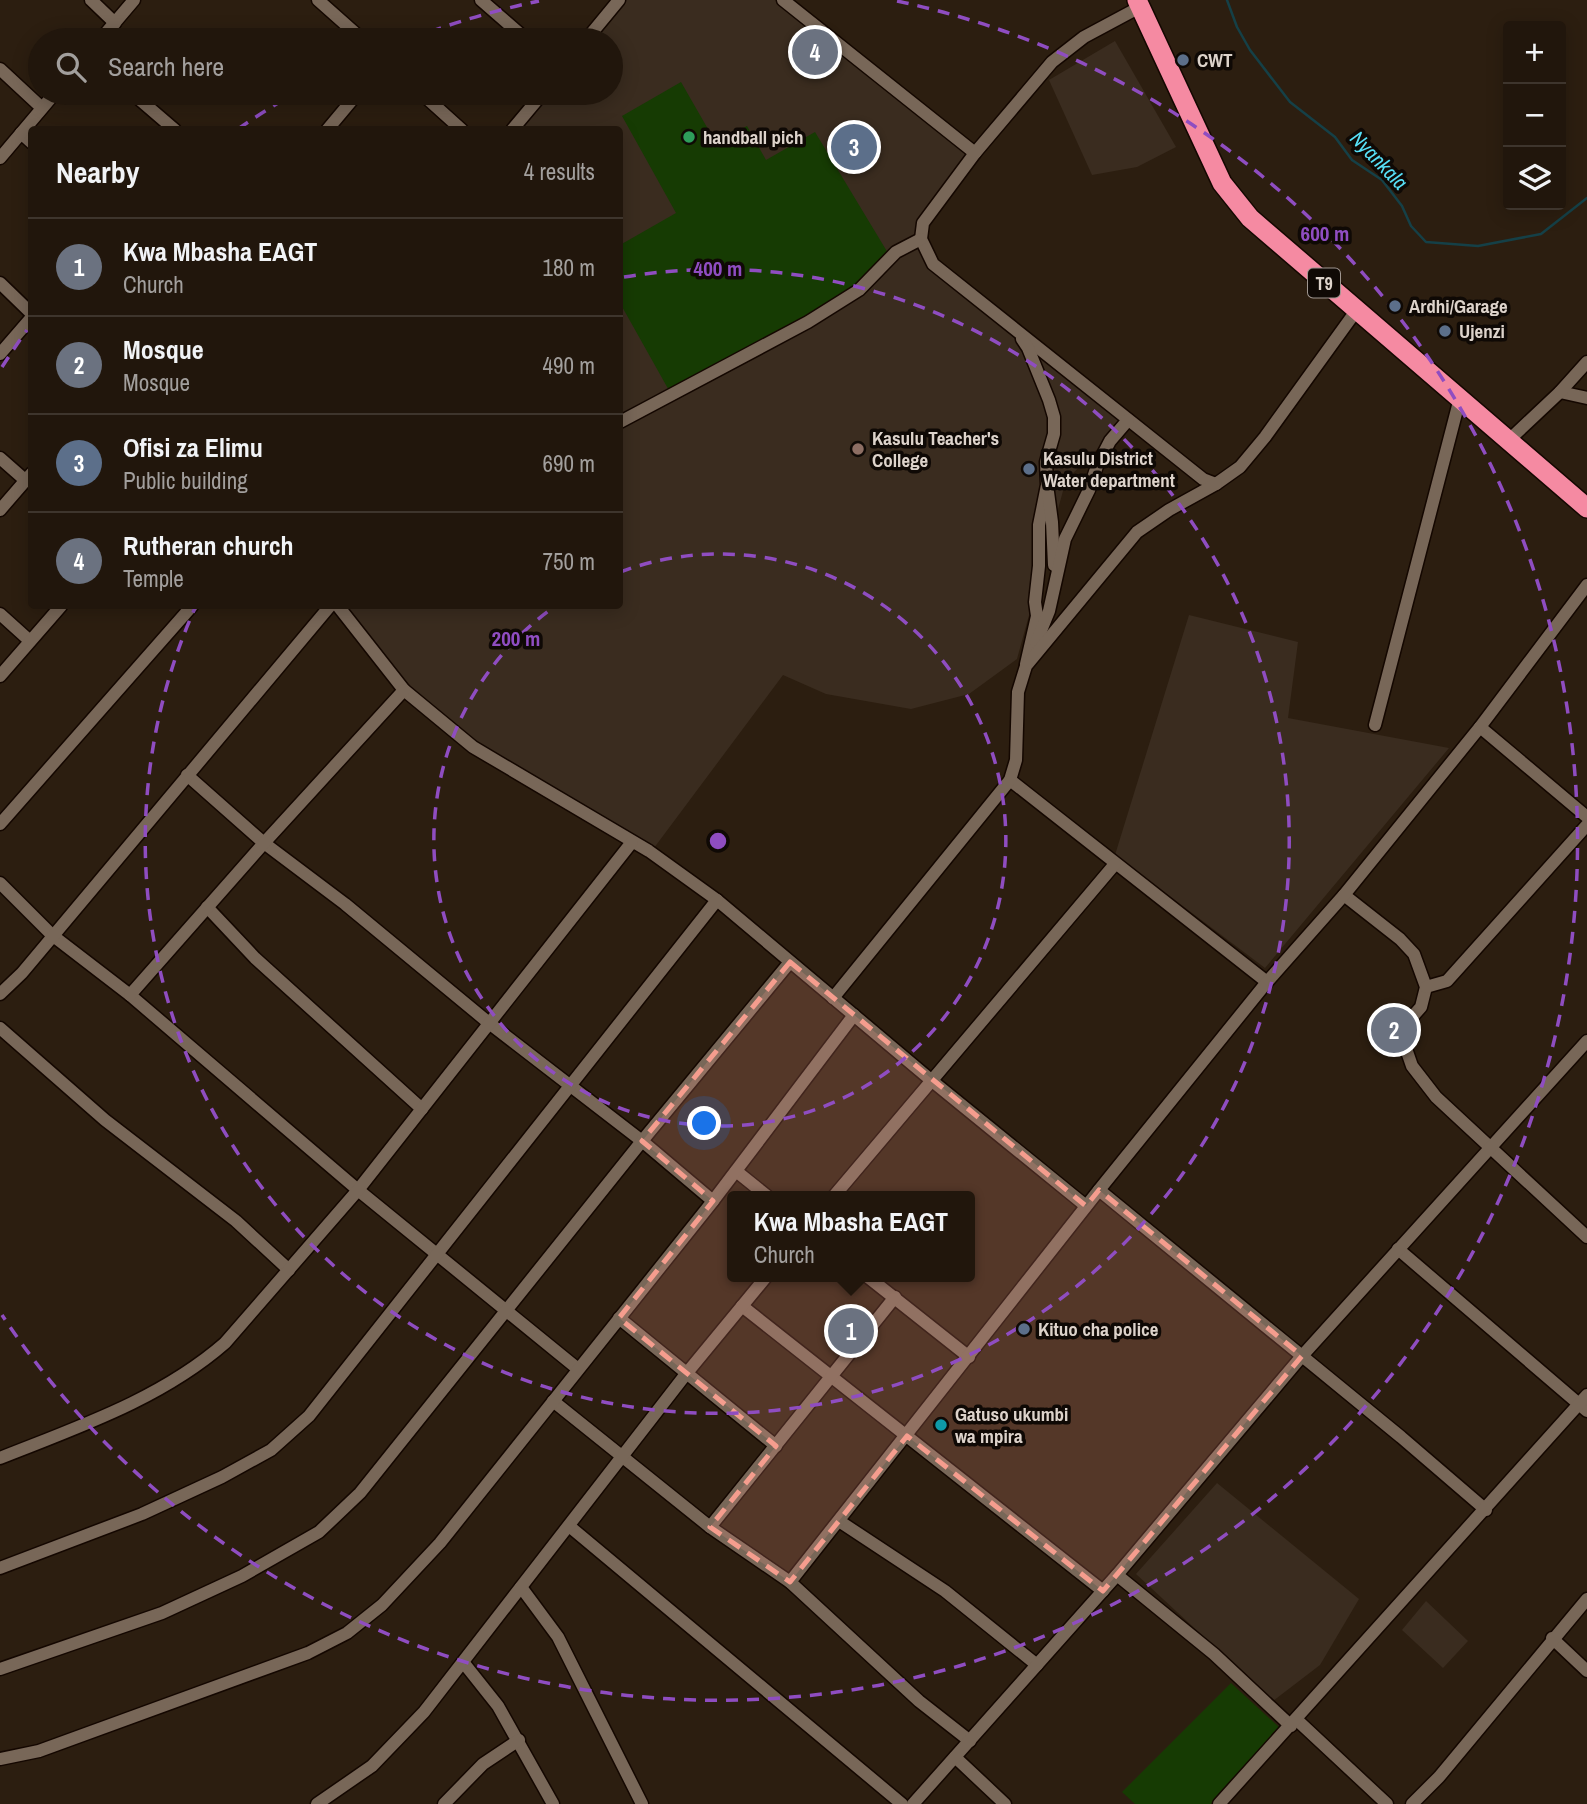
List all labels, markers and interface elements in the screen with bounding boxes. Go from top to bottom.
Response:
map controls [1503,21,1566,210]
button: + [1503,21,1566,84]
pin: 4 [792,26,838,78]
search box [28,28,623,105]
place label: CWT [1197,47,1233,73]
icon: search [52,48,90,86]
text: Search here [108,49,224,84]
marker: CWT [1175,52,1191,68]
button: − [1503,84,1566,147]
pin: 3 [831,121,877,173]
place label: handball pich [703,124,803,150]
water label: Nyankala [1344,124,1414,196]
marker: handball pich [681,129,697,145]
button: layers [1503,147,1566,210]
text: Nearby [56,152,139,192]
text: 4 results [524,156,595,187]
text: 600 m [1301,219,1349,248]
text: Kwa Mbasha EAGT [123,234,317,269]
text: 1 [74,252,84,283]
text: 180 m [543,252,595,283]
text: 400 m [694,254,742,283]
road number: T9 [1308,268,1340,298]
text: Church [123,269,184,300]
place label: Ardhi/Garage [1409,293,1508,319]
marker: Ardhi/Garage [1387,298,1403,314]
place label: Ujenzi [1459,318,1505,344]
marker: Ujenzi [1437,323,1453,339]
text: Mosque [123,332,204,367]
text: 2 [74,350,84,381]
text: 490 m [543,350,595,381]
text: Mosque [123,367,190,398]
place label: Kasulu Teacher's College [872,425,999,473]
text: Ofisi za Elimu [123,430,263,465]
marker: Kasulu Teacher's College [850,441,866,457]
place label: Kasulu District Water department [1043,445,1175,493]
text: 3 [74,448,84,479]
text: 690 m [543,448,595,479]
marker: Kasulu District Water department [1021,461,1037,477]
text: Public building [123,465,248,496]
text: Rutheran church [123,528,294,563]
text: 4 [74,546,84,577]
text: 750 m [543,546,595,577]
text: Temple [123,563,184,594]
text: 200 m [492,624,540,653]
centre of rings [706,829,730,853]
pin: 2 [1371,1004,1417,1056]
your location [687,1106,721,1140]
popup [727,1191,975,1282]
text: Kwa Mbasha EAGT [754,1204,948,1239]
text: Church [754,1239,815,1270]
pin: 1 [828,1305,874,1357]
place label: Kituo cha police [1038,1316,1159,1342]
marker: Kituo cha police [1016,1321,1032,1337]
place label: Gatuso ukumbi wa mpira [955,1401,1068,1449]
marker: Gatuso ukumbi wa mpira [933,1417,949,1433]

